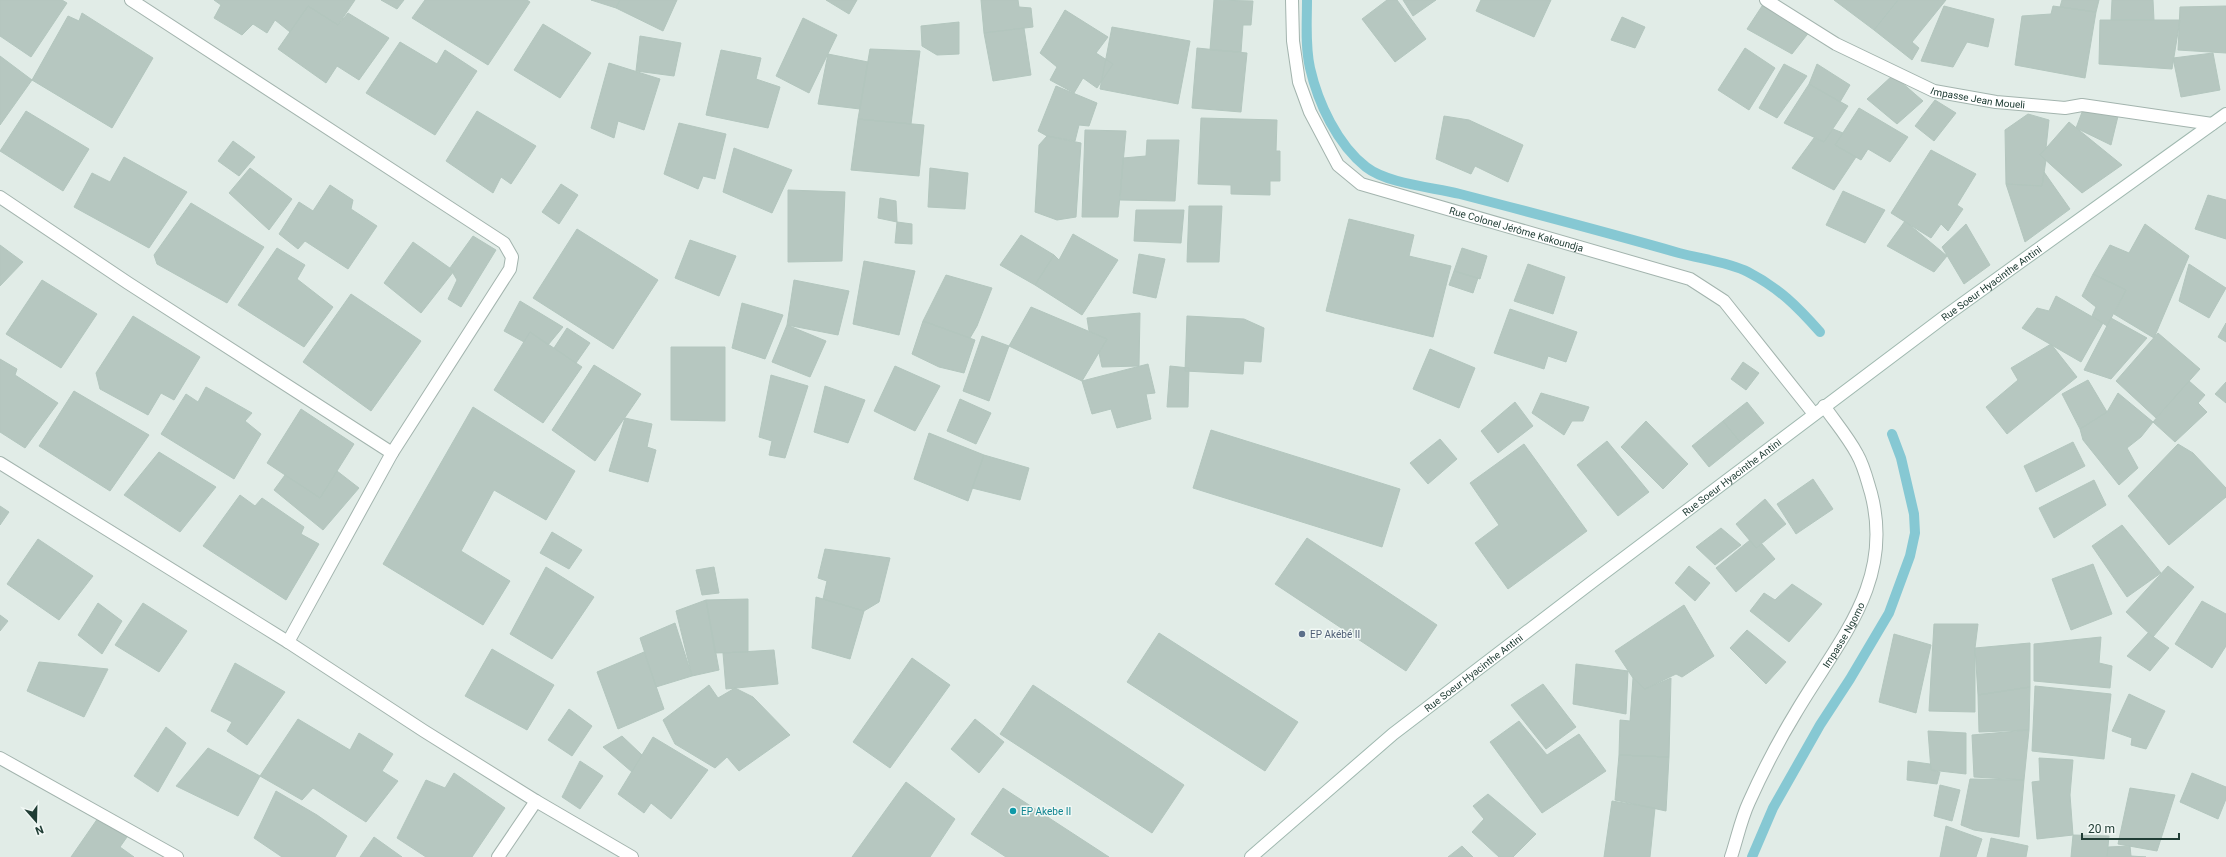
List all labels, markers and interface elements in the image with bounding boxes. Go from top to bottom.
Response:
street label: Impasse Jean Moueli [1929,85,2026,110]
street label: Rue Colonel Jérôme Kakoundja [1448,205,1585,254]
street label: Rue Soeur Hyacinthe Antini [1939,244,2044,323]
street label: Rue Soeur Hyacinthe Antini [1680,437,1783,518]
street label: Impasse Ngomo [1821,600,1867,670]
marker: EP Akébé II [1297,629,1307,639]
place label: EP Akébé II [1310,629,1360,640]
street label: Rue Soeur Hyacinthe Antini [1422,632,1525,714]
north arrow [16,801,56,841]
marker: EP Akebe II [1008,806,1018,816]
place label: EP Akebe II [1021,806,1071,817]
scale bar [2082,815,2179,841]
text: N [33,822,45,837]
text: 20 m [2088,822,2115,836]

